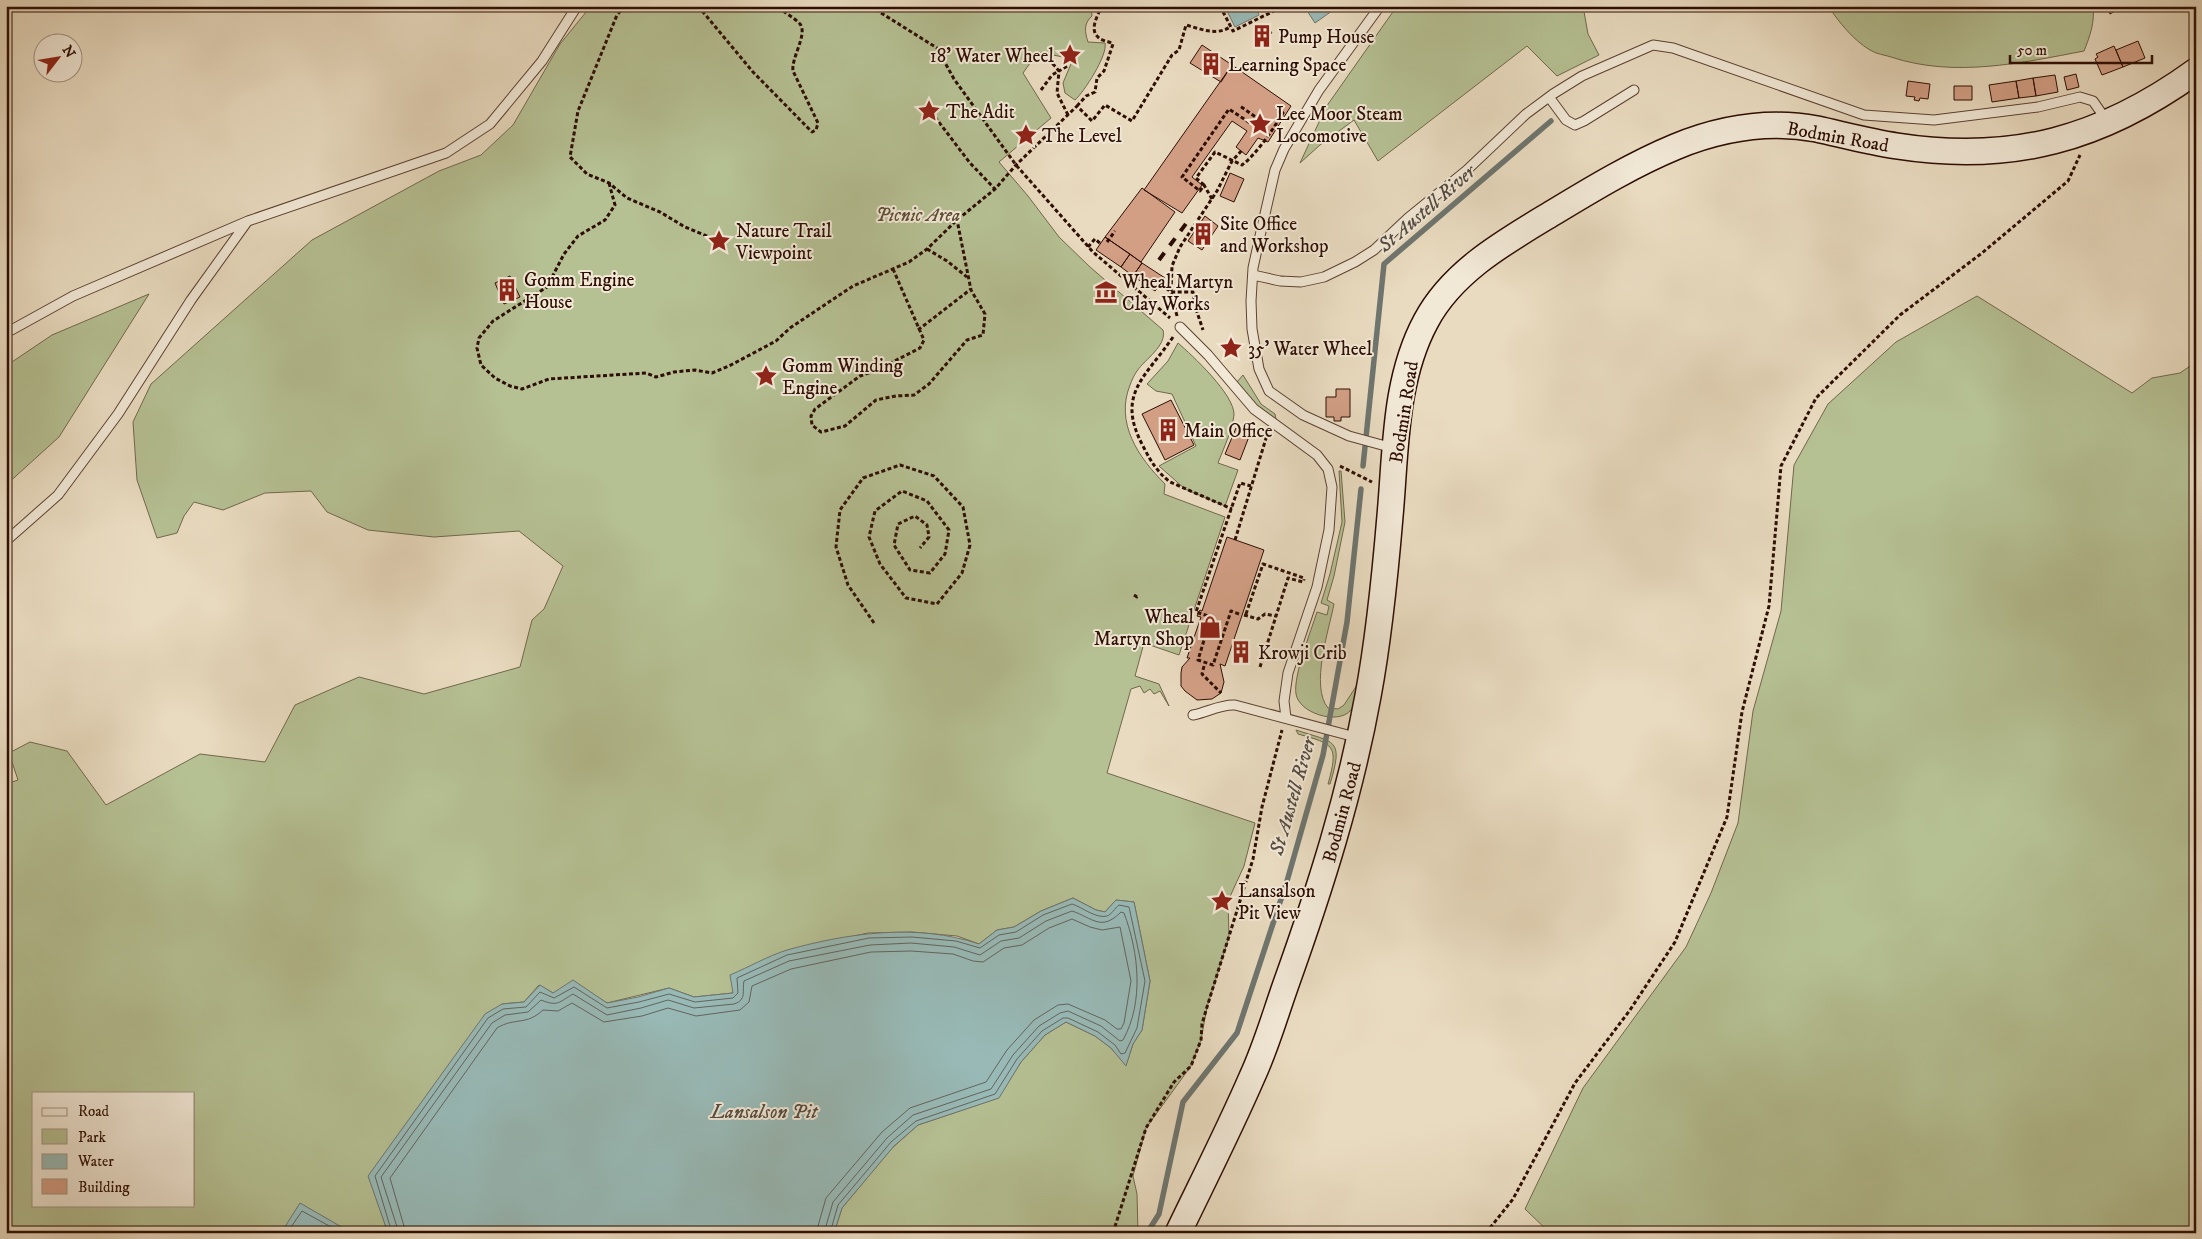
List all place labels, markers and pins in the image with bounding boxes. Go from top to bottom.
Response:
building icon: Pump House [1249,23,1275,49]
place label: Pump House [1278,26,1375,49]
place icon: 18' Water Wheel [1057,42,1083,68]
place label: 18' Water Wheel [930,45,1054,68]
building icon: Learning Space [1198,51,1224,77]
place label: Learning Space [1228,54,1347,77]
place icon: The Adit [916,98,942,124]
place label: The Adit [946,101,1015,124]
place label: Lee Moor Steam Locomotive [1276,103,1402,148]
place icon: Lee Moor Steam Locomotive [1247,111,1273,137]
place icon: The Level [1013,122,1039,148]
place label: The Level [1042,125,1122,148]
place label: Site Office and Workshop [1220,213,1329,258]
place label: Nature Trail Viewpoint [735,220,832,265]
building icon: Site Office and Workshop [1190,221,1216,247]
place icon: Nature Trail Viewpoint [706,228,732,254]
place label: Gomm Engine House [524,269,635,314]
place label: Wheal Martyn Clay Works [1121,271,1233,316]
building icon: Gomm Engine House [494,277,520,303]
museum icon: Wheal Martyn Clay Works [1093,279,1119,305]
place icon: 35' Water Wheel [1218,335,1244,361]
place label: 35' Water Wheel [1248,338,1372,361]
place label: Gomm Winding Engine [782,355,904,400]
place icon: Gomm Winding Engine [753,363,779,389]
building icon: Main Office [1155,417,1181,443]
place label: Main Office [1184,420,1273,443]
place label: Wheal Martyn Shop [1094,606,1194,651]
shop icon: Wheal Martyn Shop [1197,614,1223,640]
building icon: Krowji Crib [1228,639,1254,665]
place label: Krowji Crib [1258,642,1347,665]
place label: Lansalson Pit View [1238,880,1315,925]
place icon: Lansalson Pit View [1209,888,1235,914]

